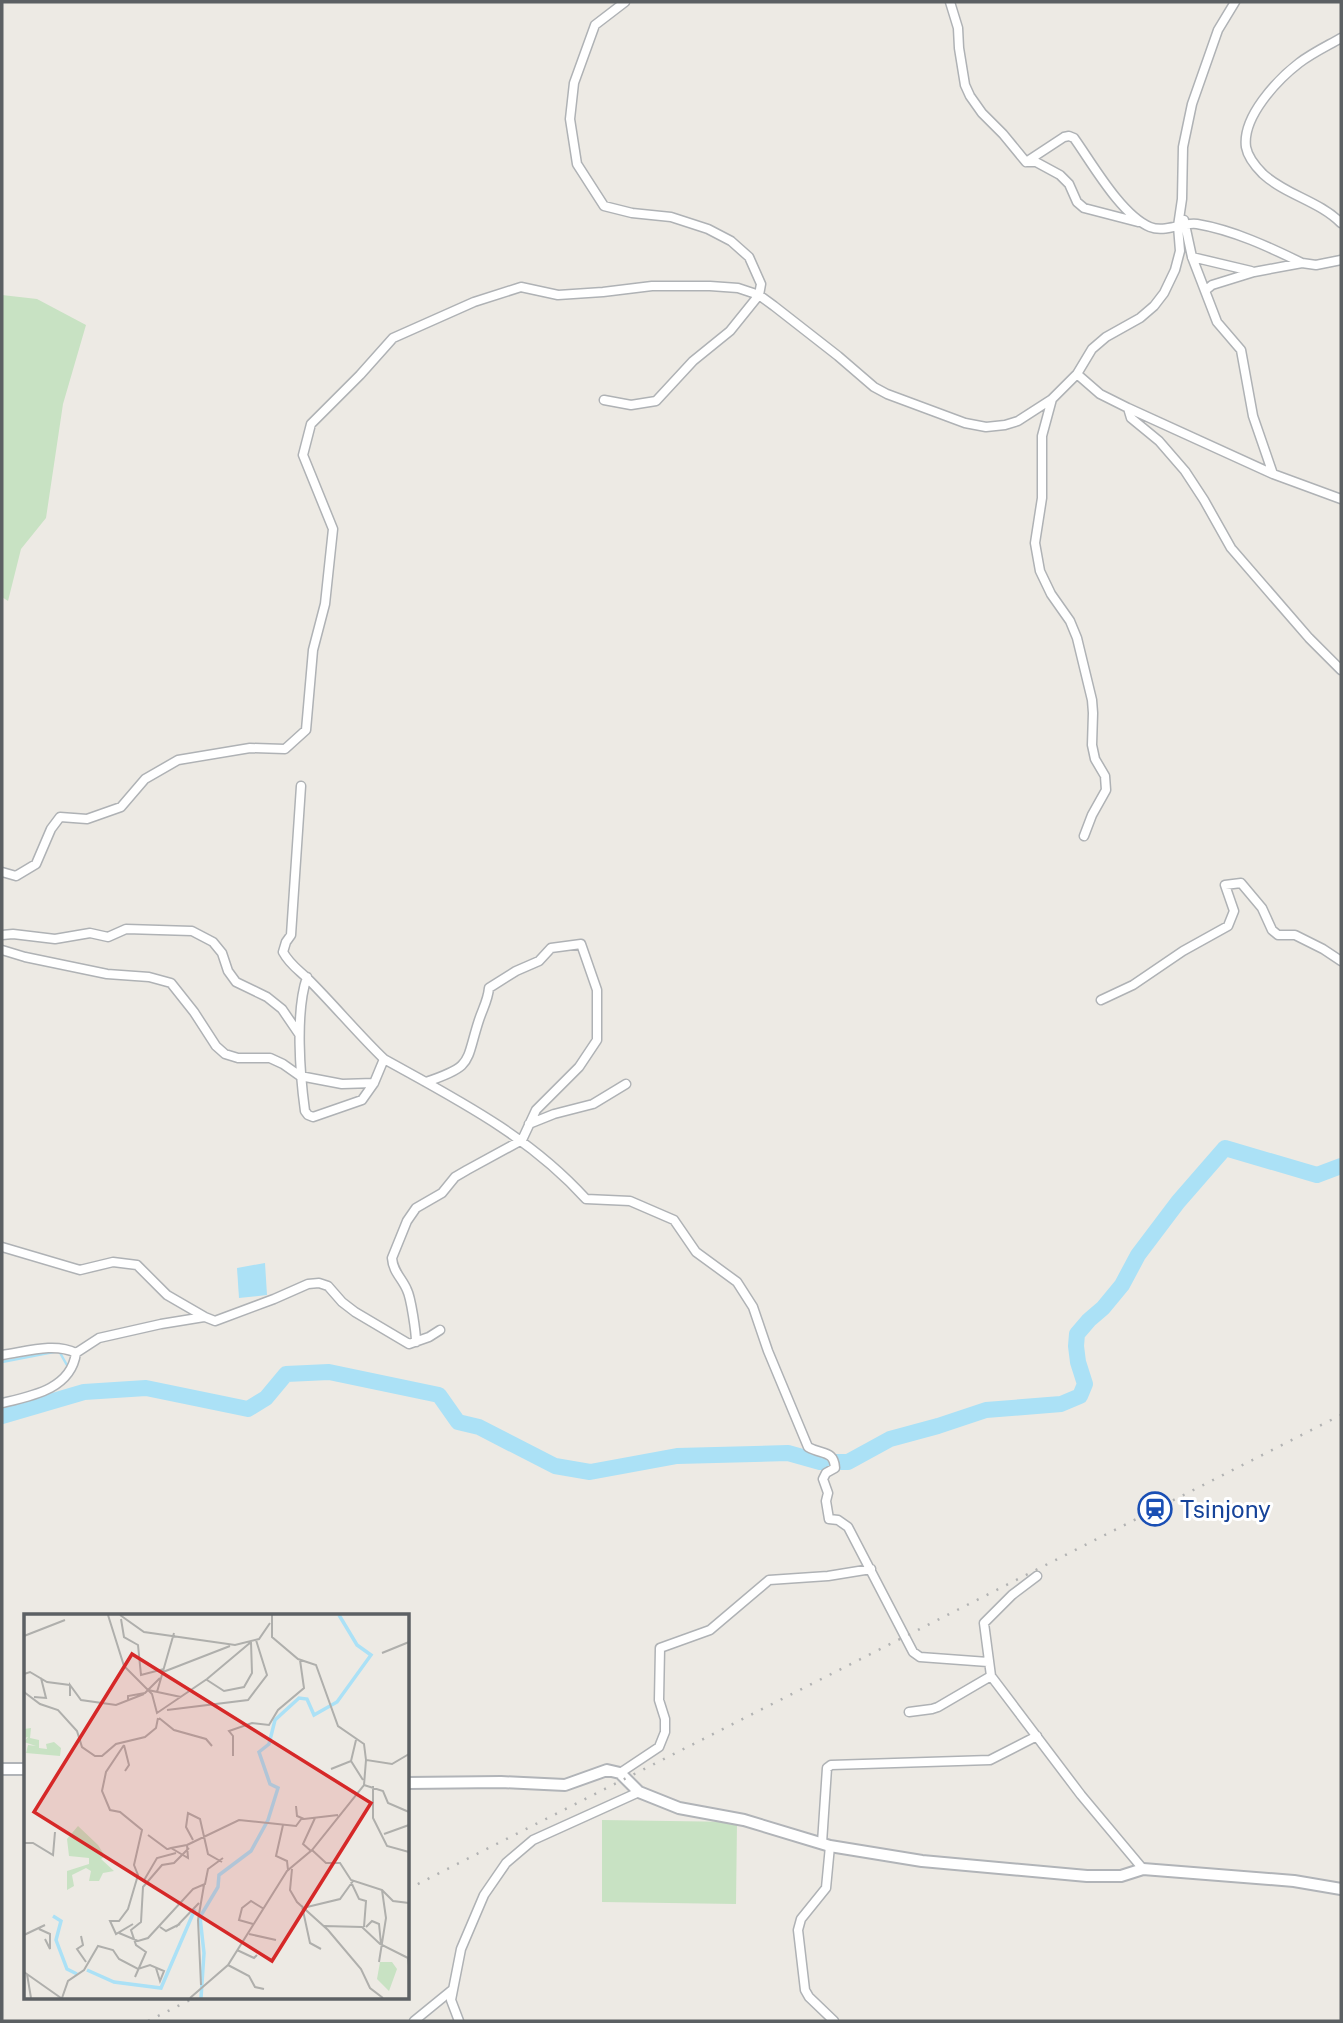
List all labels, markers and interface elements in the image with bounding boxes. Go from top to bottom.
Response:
station icon: Tsinjony [1136,1490,1174,1528]
place label: Tsinjony [1180,1495,1271,1523]
inset map [24,1614,410,1998]

